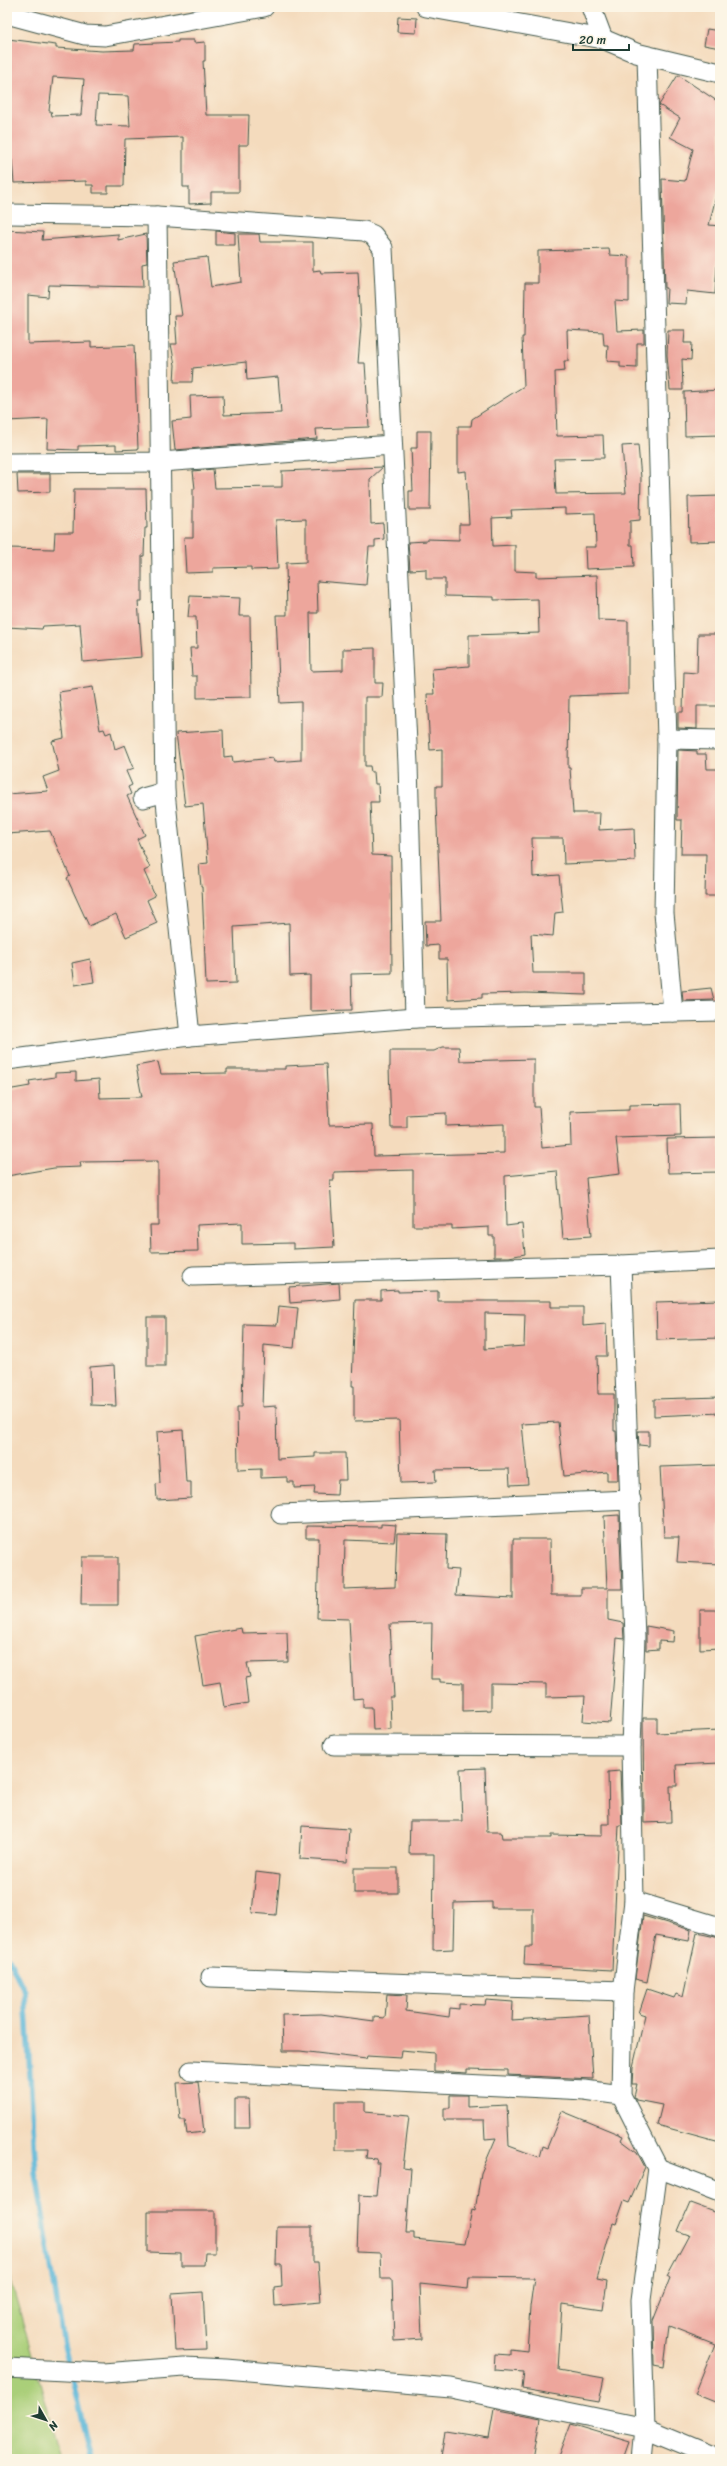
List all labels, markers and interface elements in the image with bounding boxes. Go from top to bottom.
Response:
scale bar [573,26,629,52]
text: 20 m [579,29,606,51]
north arrow [26,2400,66,2440]
text: N [43,2416,64,2435]

